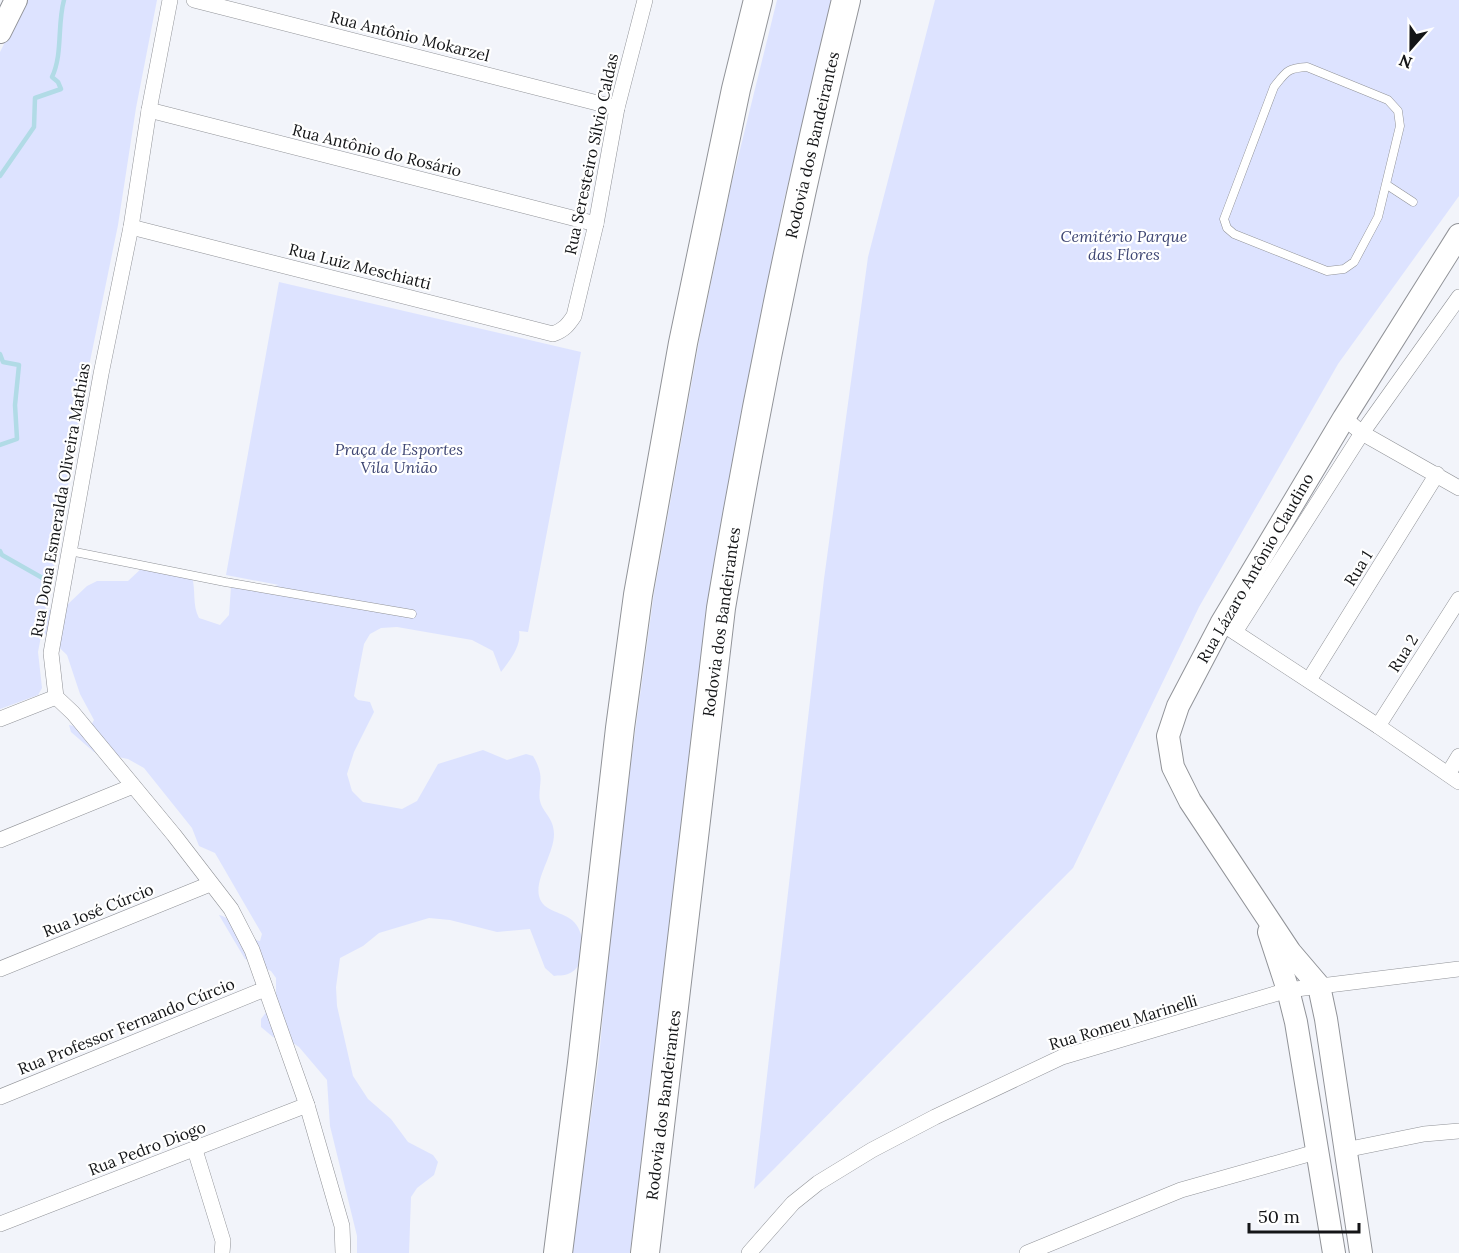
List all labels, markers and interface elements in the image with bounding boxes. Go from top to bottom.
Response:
street label: Rua Antônio Mokarzel [328,6,492,66]
north arrow [1381,18,1441,78]
street label: Rodovia dos Bandeirantes [781,50,843,240]
text: N [1396,50,1415,74]
street label: Rua Seresteiro Sílvio Caldas [560,51,622,257]
street label: Rua Antônio do Rosário [290,119,464,181]
park label: Cemitério Parque das Flores [1061,226,1188,264]
street label: Rua Luiz Meschiatti [287,239,433,293]
street label: Rua Dona Esmeralda Oliveira Mathias [26,361,94,639]
park label: Praça de Esportes Vila União [335,439,463,477]
street label: Rua Lázaro Antônio Claudino [1192,469,1318,667]
street label: Rodovia dos Bandeirantes [698,526,744,718]
street label: Rua 1 [1339,546,1377,589]
street label: Rua 2 [1384,630,1422,676]
street label: Rua José Cúrcio [40,879,156,941]
street label: Rua Professor Fernando Cúrcio [15,973,237,1079]
street label: Rua Romeu Marinelli [1046,990,1200,1054]
street label: Rodovia dos Bandeirantes [641,1009,685,1201]
street label: Rua Pedro Diogo [86,1116,208,1180]
scale bar [1249,1196,1358,1234]
text: 50 m [1258,1205,1300,1228]

